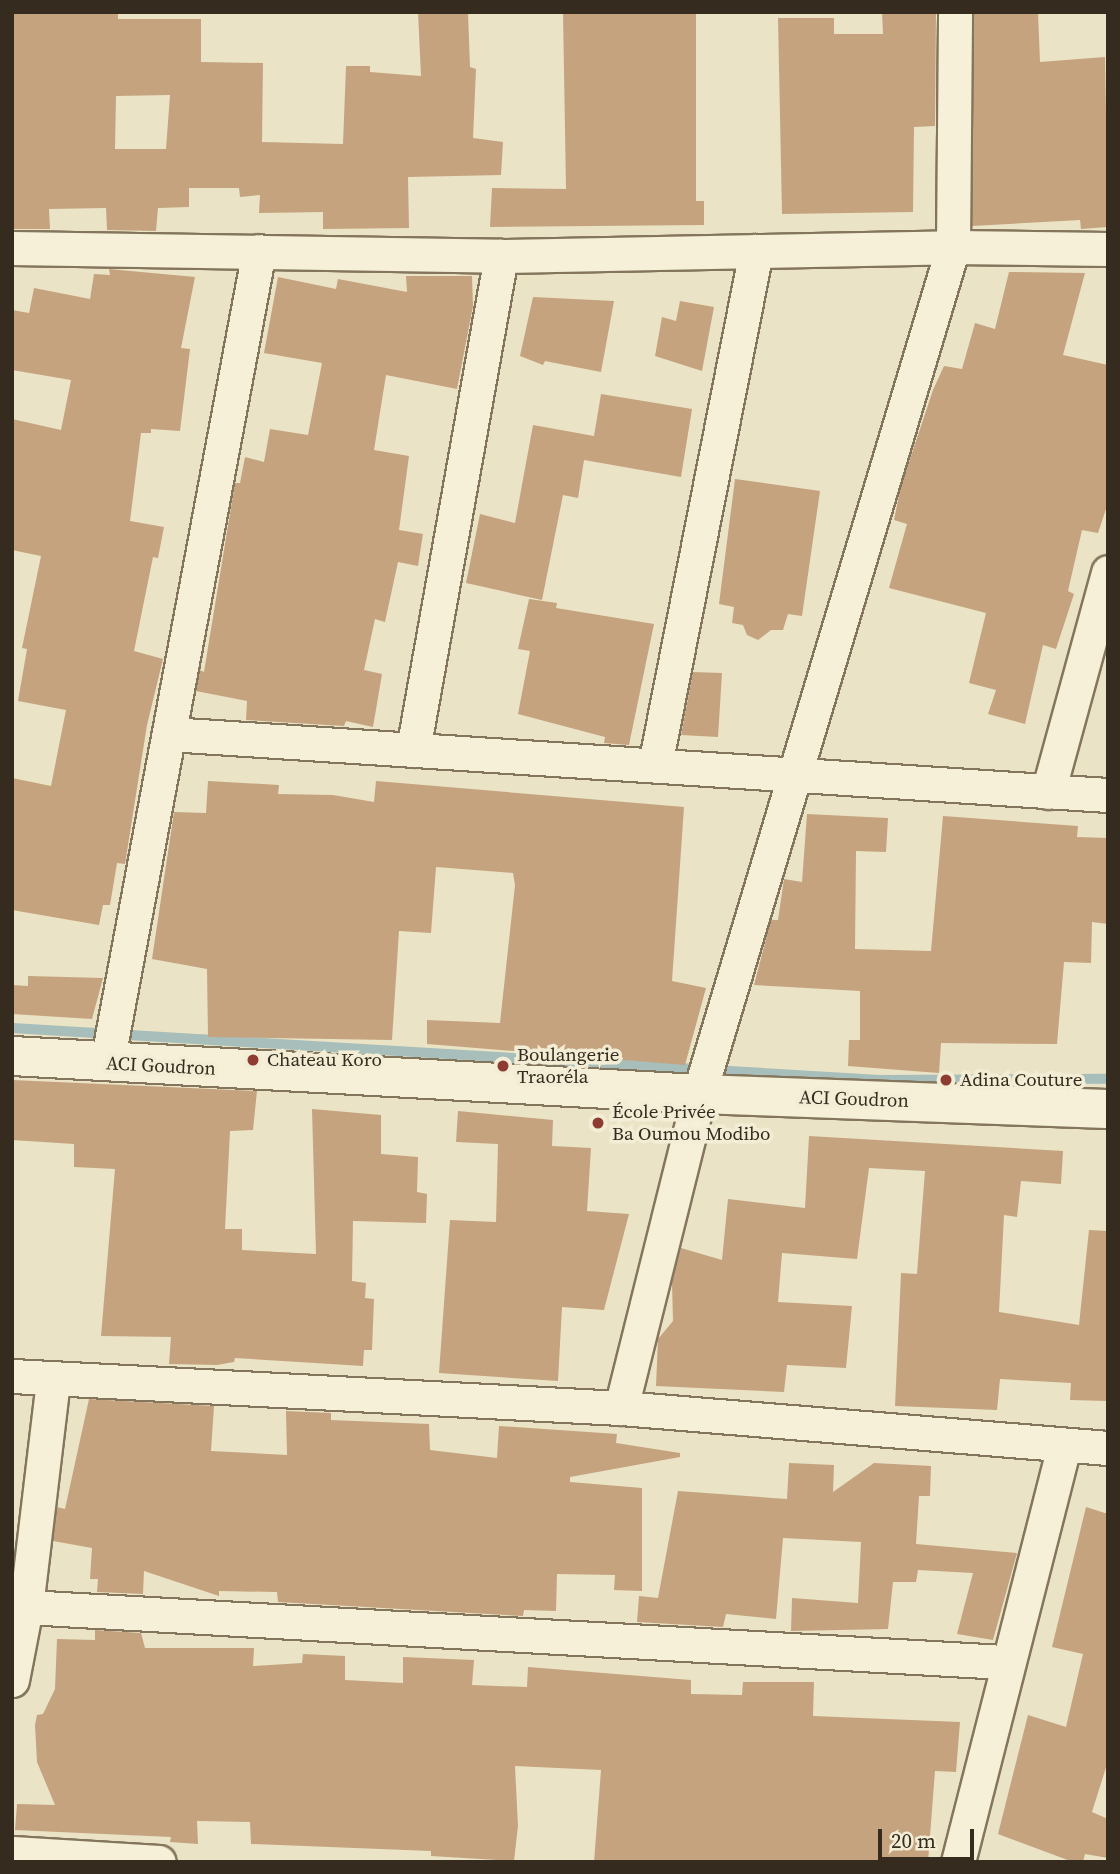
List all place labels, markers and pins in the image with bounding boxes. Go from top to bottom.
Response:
place label: Boulangerie Traoréla [517,1044,620,1088]
place label: Chateau Koro [267,1049,382,1071]
marker: Chateau Koro [245,1052,261,1068]
marker: Boulangerie Traoréla [495,1058,511,1074]
place label: Adina Couture [960,1069,1082,1091]
marker: Adina Couture [938,1072,954,1088]
place label: École Privée Ba Oumou Modibo [612,1101,770,1145]
marker: École Privée Ba Oumou Modibo [590,1115,606,1131]

